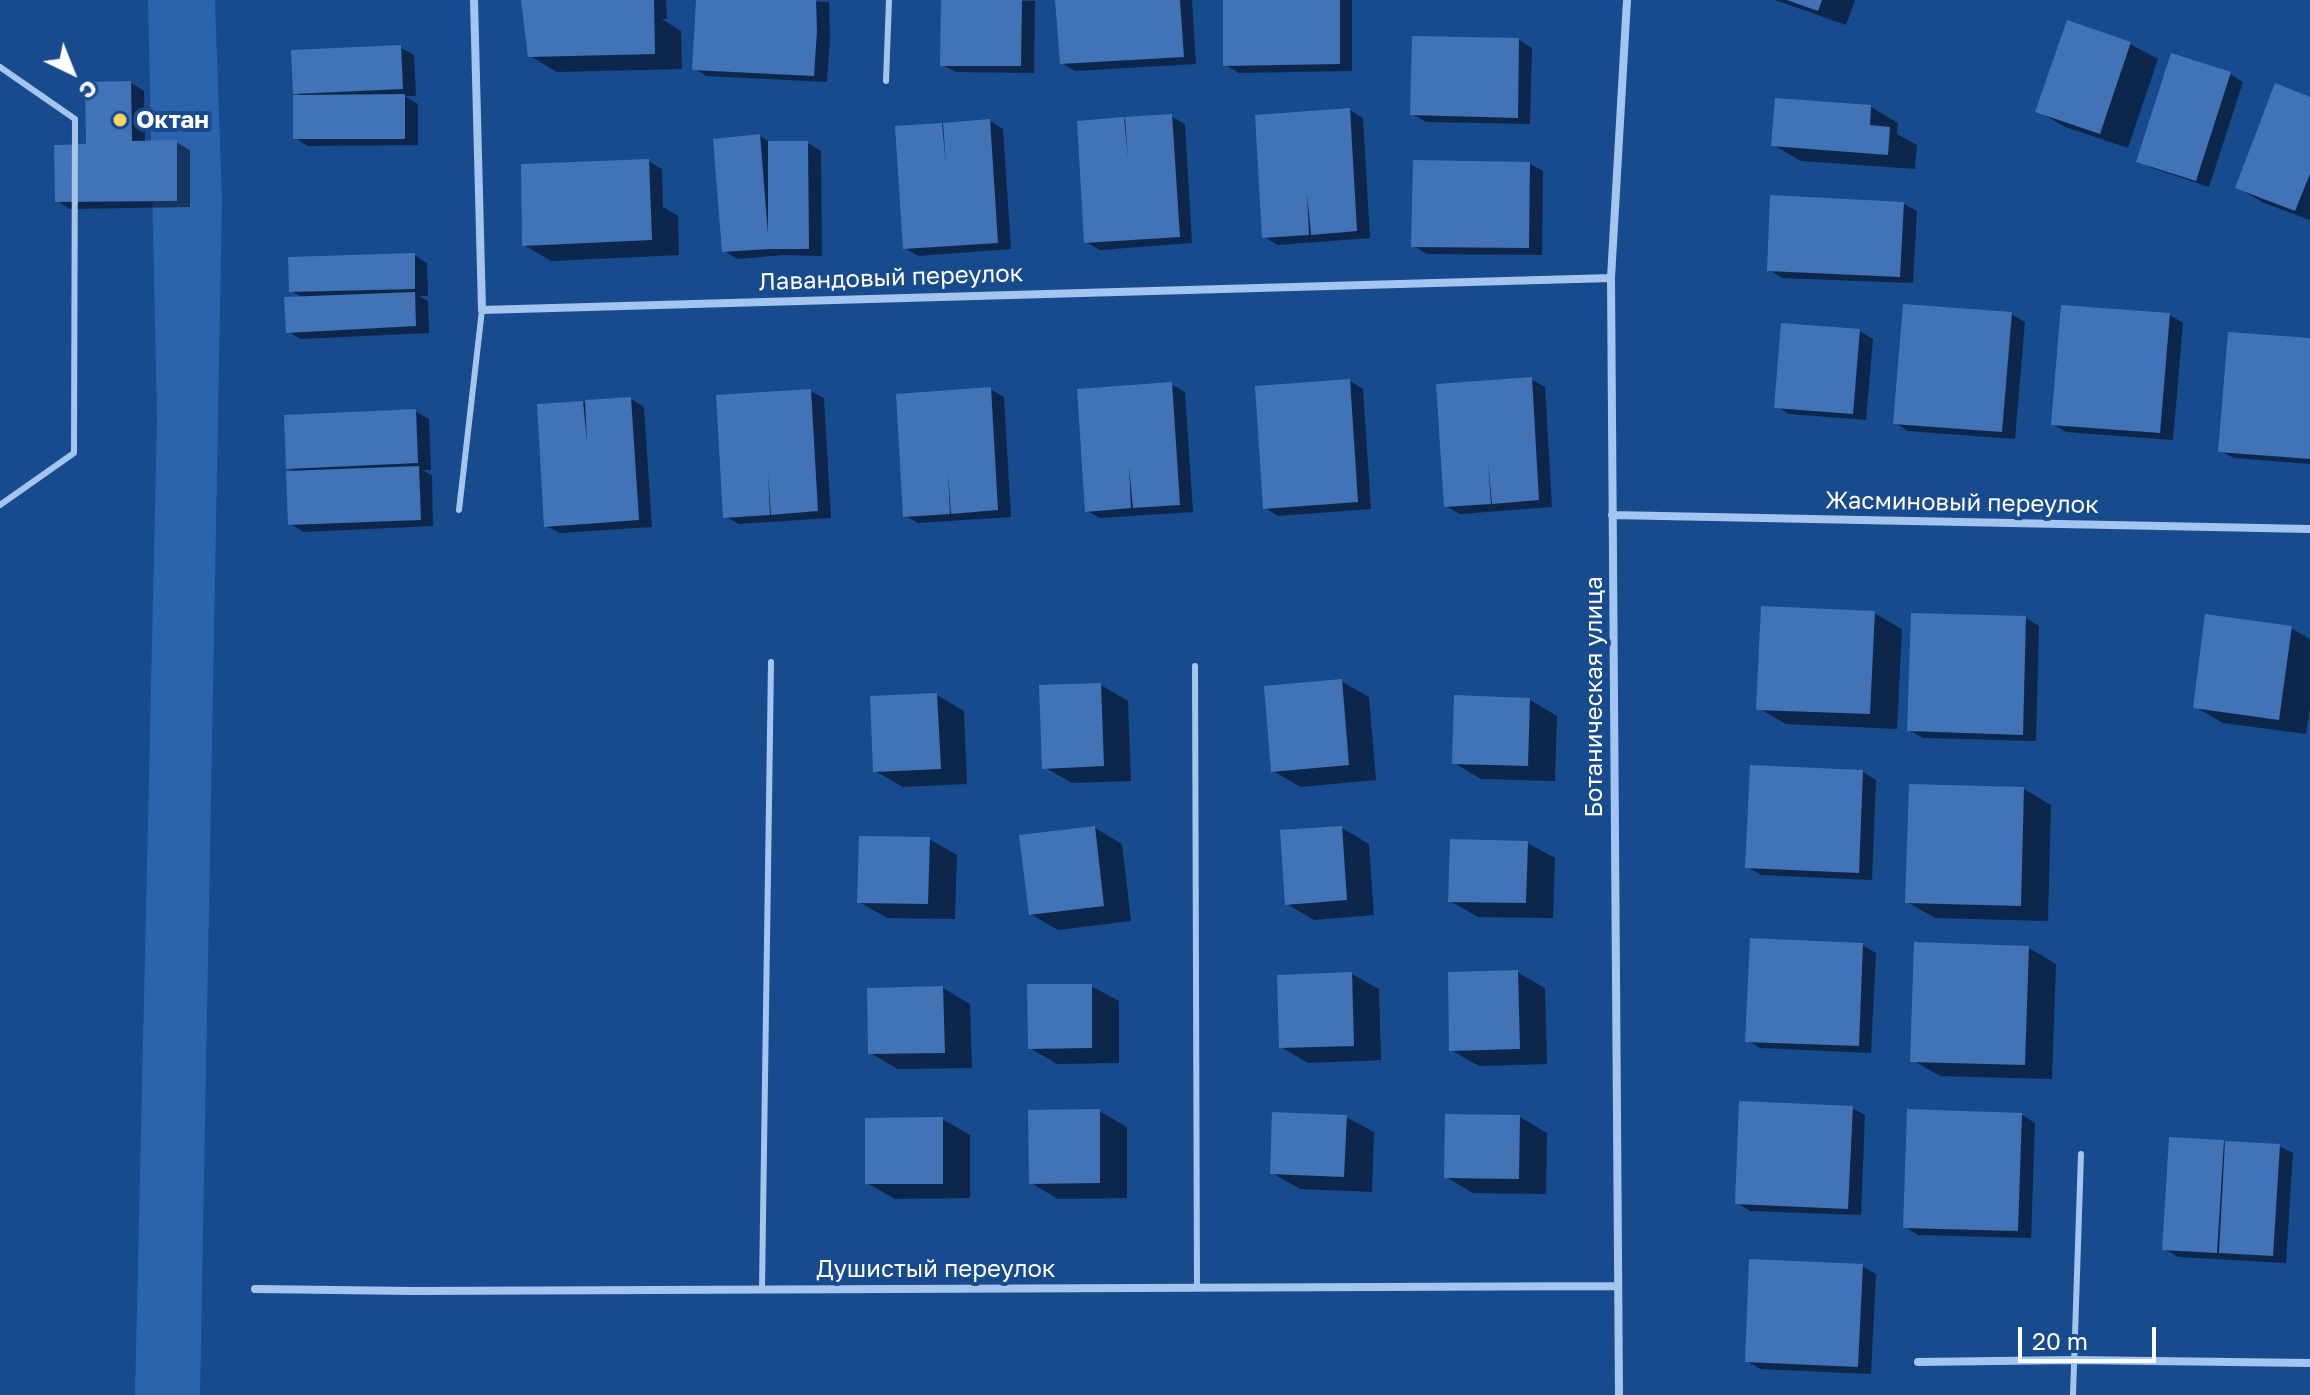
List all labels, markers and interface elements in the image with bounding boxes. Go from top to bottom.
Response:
north arrow [32,32,112,112]
text: С [74,75,104,105]
place label: Октан [136,106,209,134]
marker: Октан [111,111,129,129]
street label: Лавандовый переулок [758,259,1024,297]
street label: Жасминовый переулок [1825,486,2099,520]
street label: Ботаническая улица [1580,576,1608,818]
street label: Душистый переулок [816,1255,1056,1283]
scale bar [2022,1311,2160,1361]
text: 20 m [2032,1326,2088,1355]

